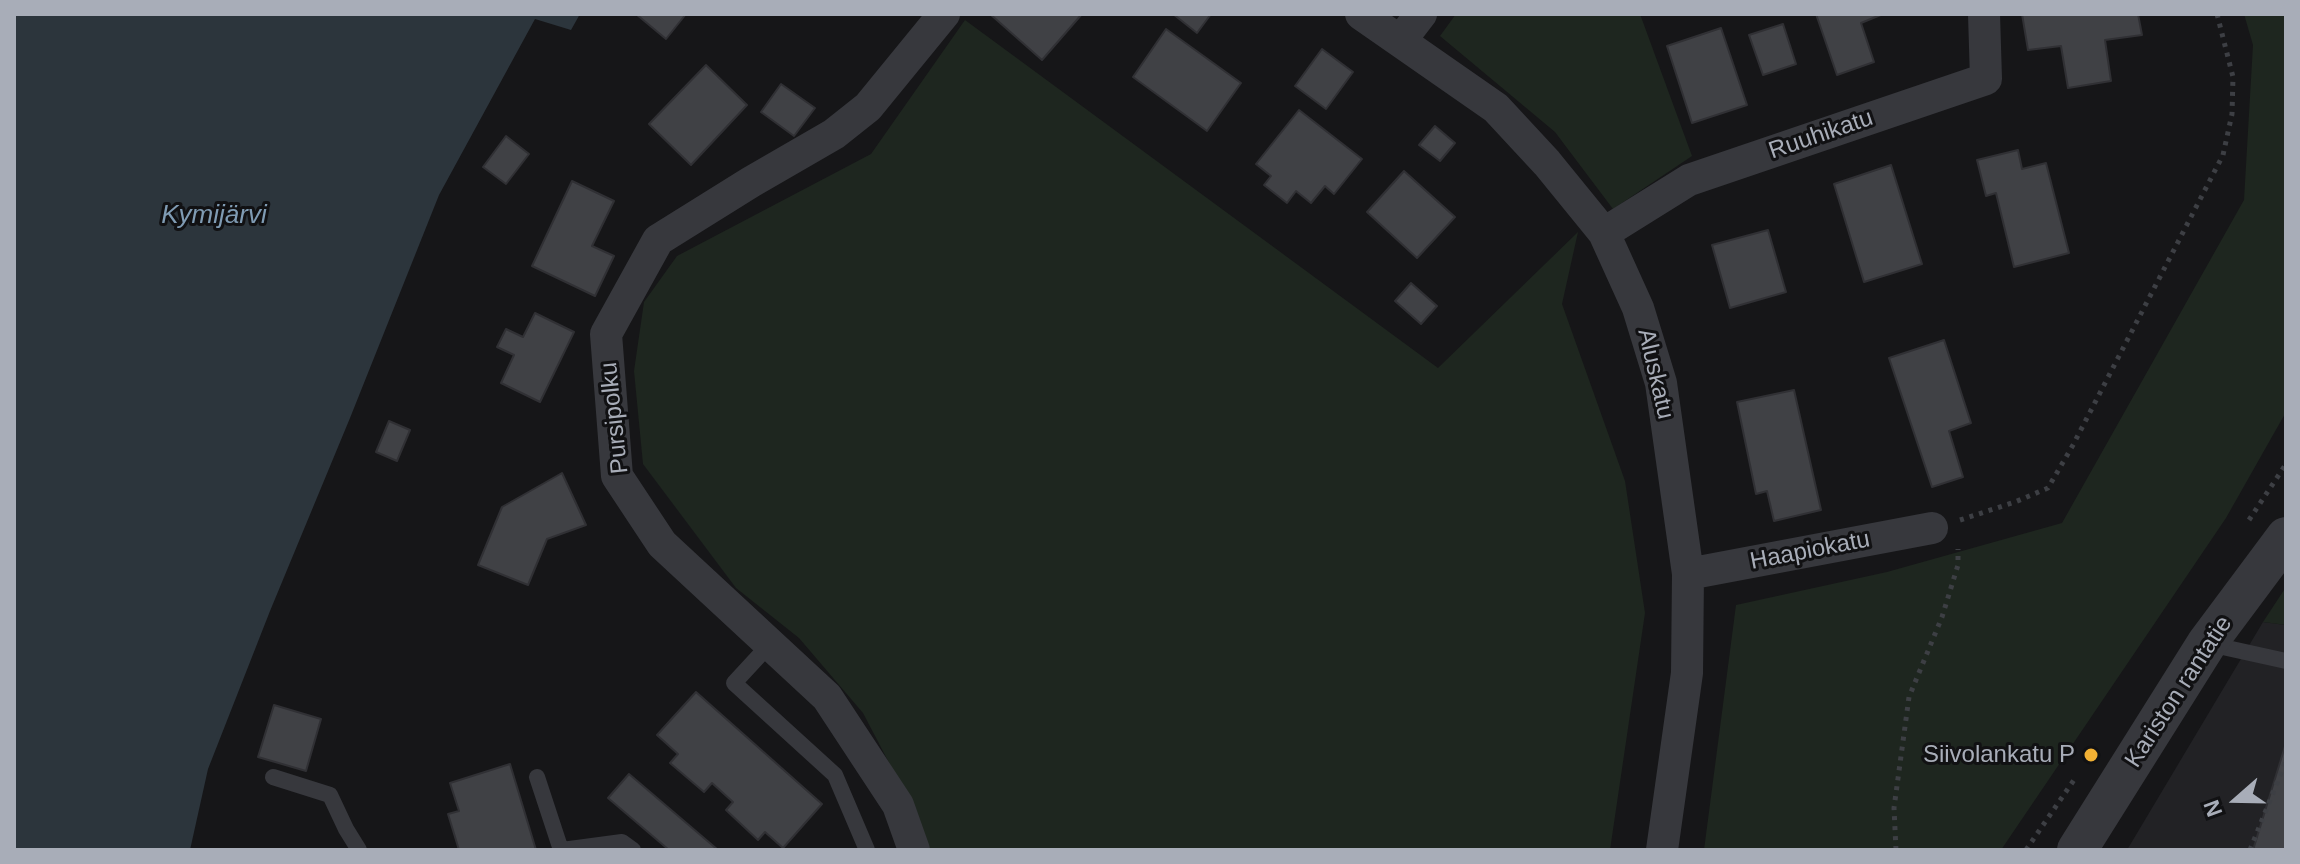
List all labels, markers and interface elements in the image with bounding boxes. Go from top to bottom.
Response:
street label: Ruuhikatu [1765,104,1877,166]
water label: Kymijärvi [161,200,267,232]
street label: Aluskatu [1631,326,1679,422]
street label: Pursipolku [595,361,635,475]
street label: Haapiokatu [1748,525,1872,577]
street label: Kariston rantatie [2119,611,2239,773]
place label: Siivolankatu P [1923,741,2075,769]
marker: Siivolankatu P [2082,746,2100,764]
north arrow [2196,760,2276,840]
text: N [2199,797,2227,820]

